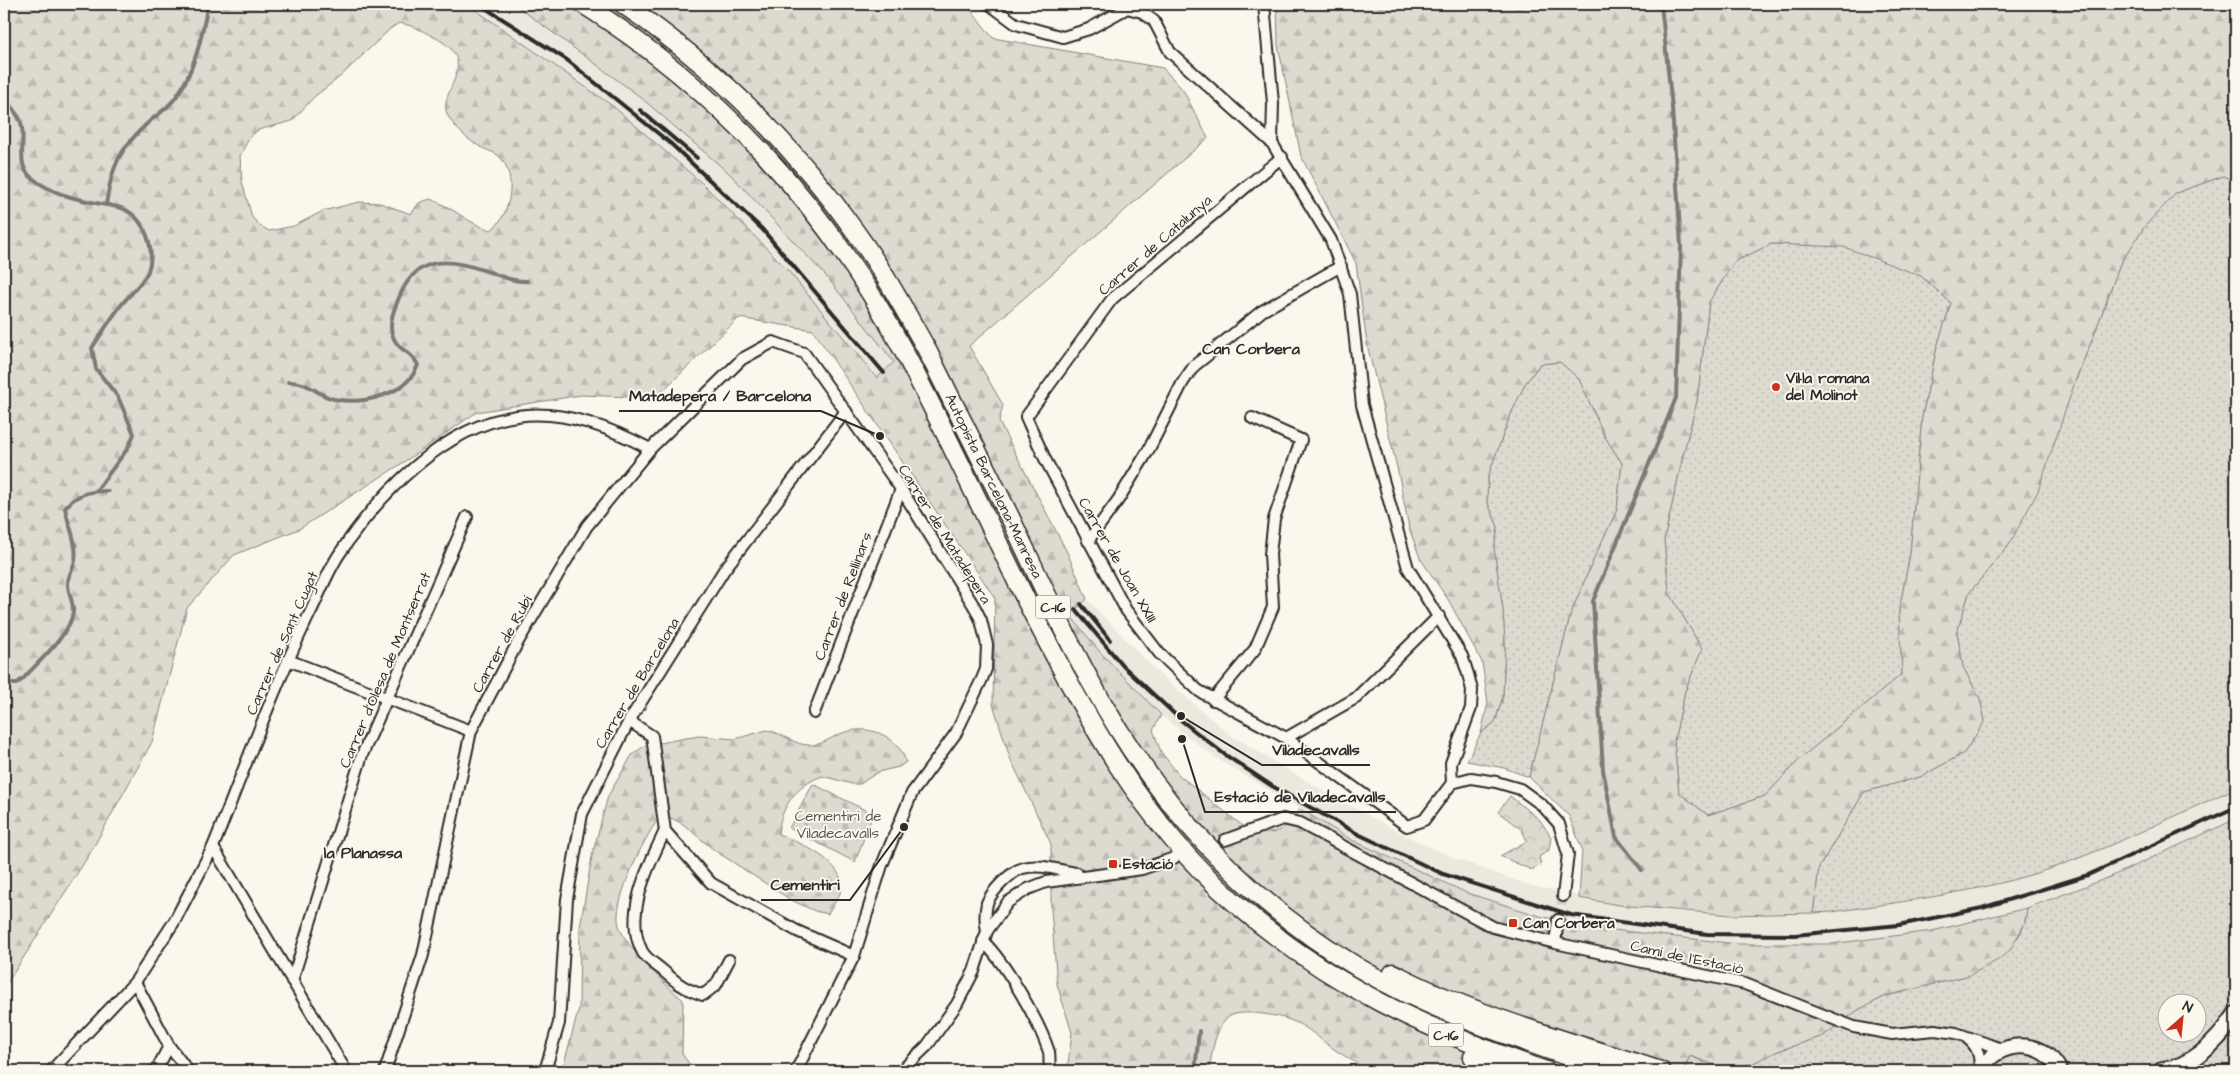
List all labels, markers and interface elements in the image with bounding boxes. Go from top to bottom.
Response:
street label: Carrer de Catalunya [1094,190,1218,301]
district label: Can Corbera [1202,338,1301,360]
place label: Vil·la romana del Molinot [1785,368,1870,406]
callout: Matadepera / Barcelona [619,380,821,411]
marker: Vil·la romana del Molinot [1770,381,1782,393]
text: Matadepera / Barcelona [629,385,812,407]
street label: Autopista Barcelona-Manresa [940,390,1048,583]
street label: Carrer de Matadepera [893,460,996,608]
street label: Carrer de Joan XXIII [1073,494,1162,627]
street label: Carrer de Rellinars [809,529,878,663]
street label: Carrer de Sant Cugat [241,568,325,719]
street label: Carrer d'Olesa de Montserrat [335,569,436,771]
street label: Carrer de Rubí [467,591,538,697]
road number: C-16 [1036,596,1070,618]
street label: Carrer de Barcelona [590,614,685,753]
callout: Viladecavalls [1262,734,1370,765]
text: Viladecavalls [1271,739,1360,761]
callout: Estació de Viladecavalls [1205,781,1396,812]
text: Estació de Viladecavalls [1214,786,1386,808]
park label: Cementiri de Viladecavalls [795,806,881,844]
district label: la Planassa [324,842,403,864]
place label: Estació [1123,854,1174,875]
marker: Estació [1107,858,1119,870]
callout: Cementiri [761,869,850,900]
text: Cementiri [770,874,840,896]
place label: Can Corbera [1523,913,1615,934]
marker: Can Corbera [1507,917,1519,929]
street label: Camí de l'Estació [1628,935,1746,980]
north arrow [2158,992,2208,1042]
text: N [2179,996,2196,1018]
road number: C-16 [1428,1024,1464,1046]

